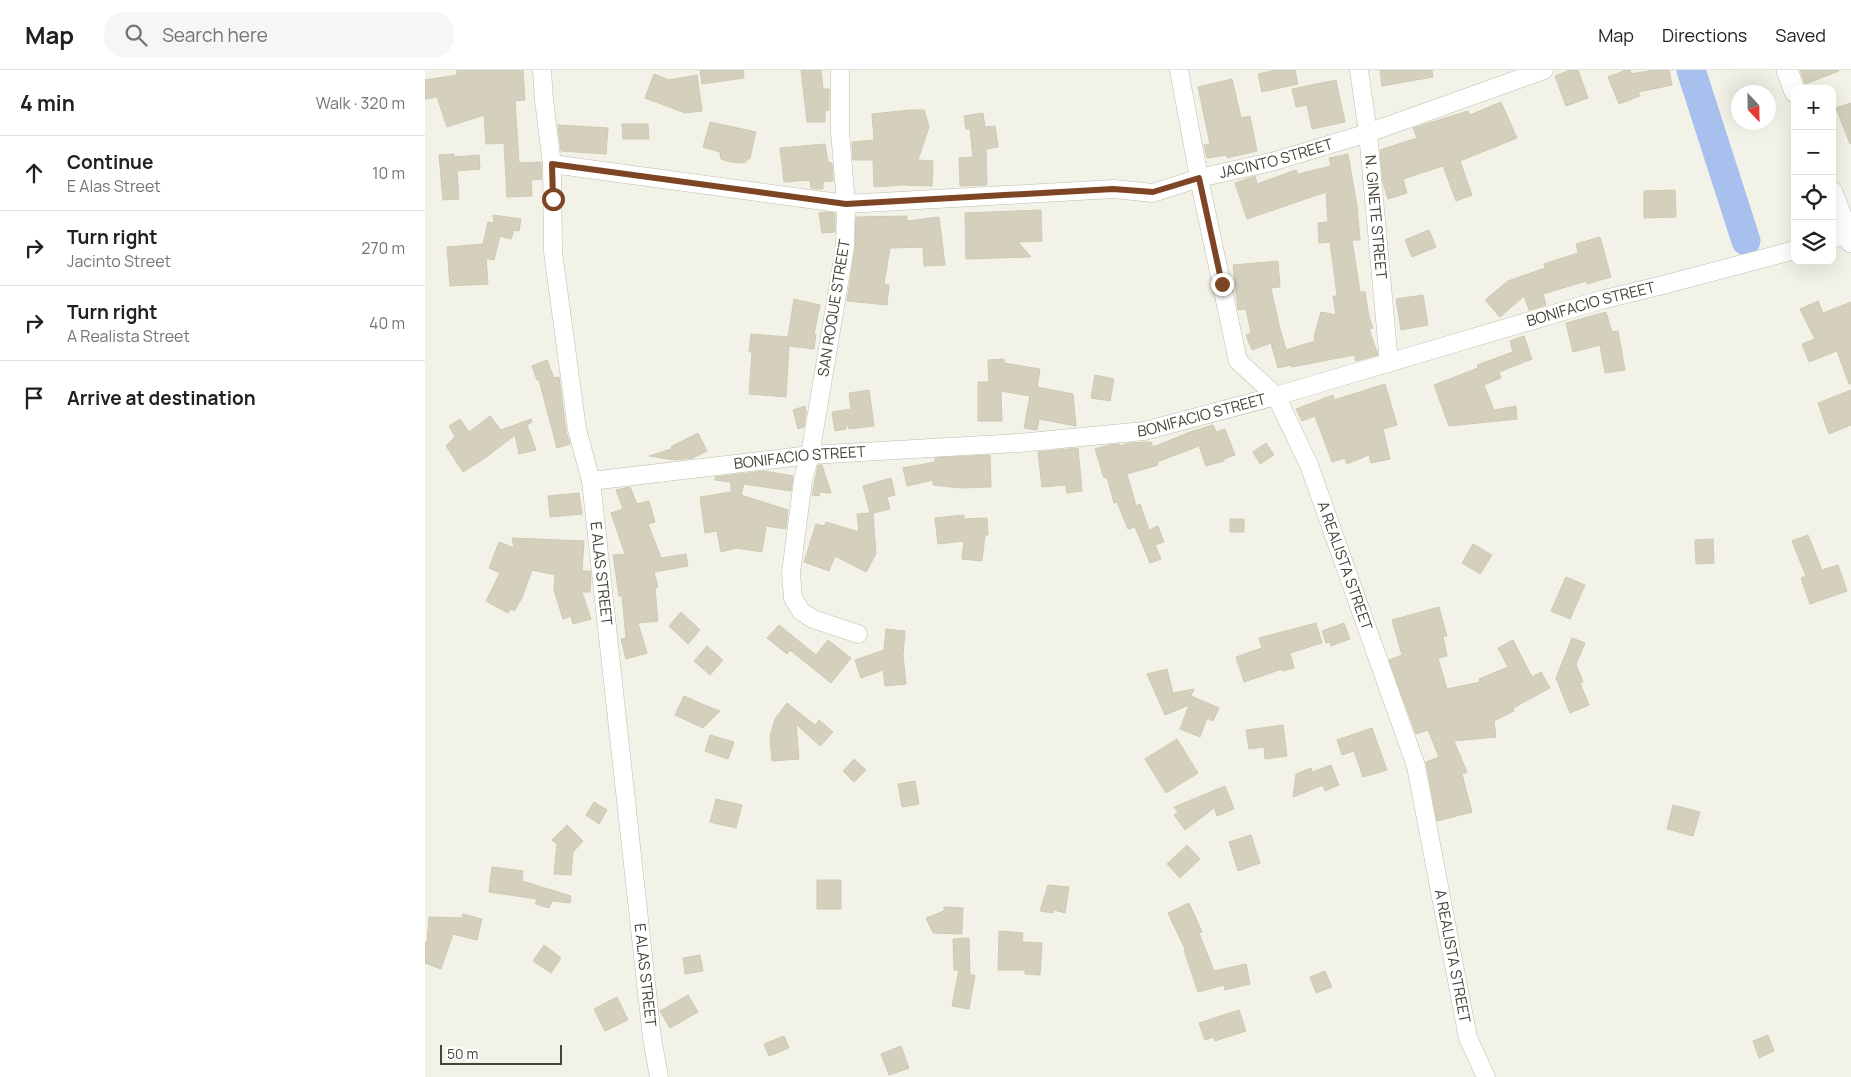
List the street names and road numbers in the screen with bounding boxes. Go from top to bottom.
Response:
street label: JACINTO STREET [1217,133,1335,183]
street label: N. GINETE STREET [1360,154,1392,280]
street label: SAN ROQUE STREET [812,238,855,378]
street label: BONIFACIO STREET [1524,276,1657,331]
street label: BONIFACIO STREET [1136,388,1268,442]
street label: BONIFACIO STREET [733,441,866,474]
street label: A REALISTA STREET [1313,498,1378,633]
street label: E ALAS STREET [586,521,618,626]
street label: A REALISTA STREET [1430,887,1476,1024]
street label: E ALAS STREET [630,922,662,1028]

